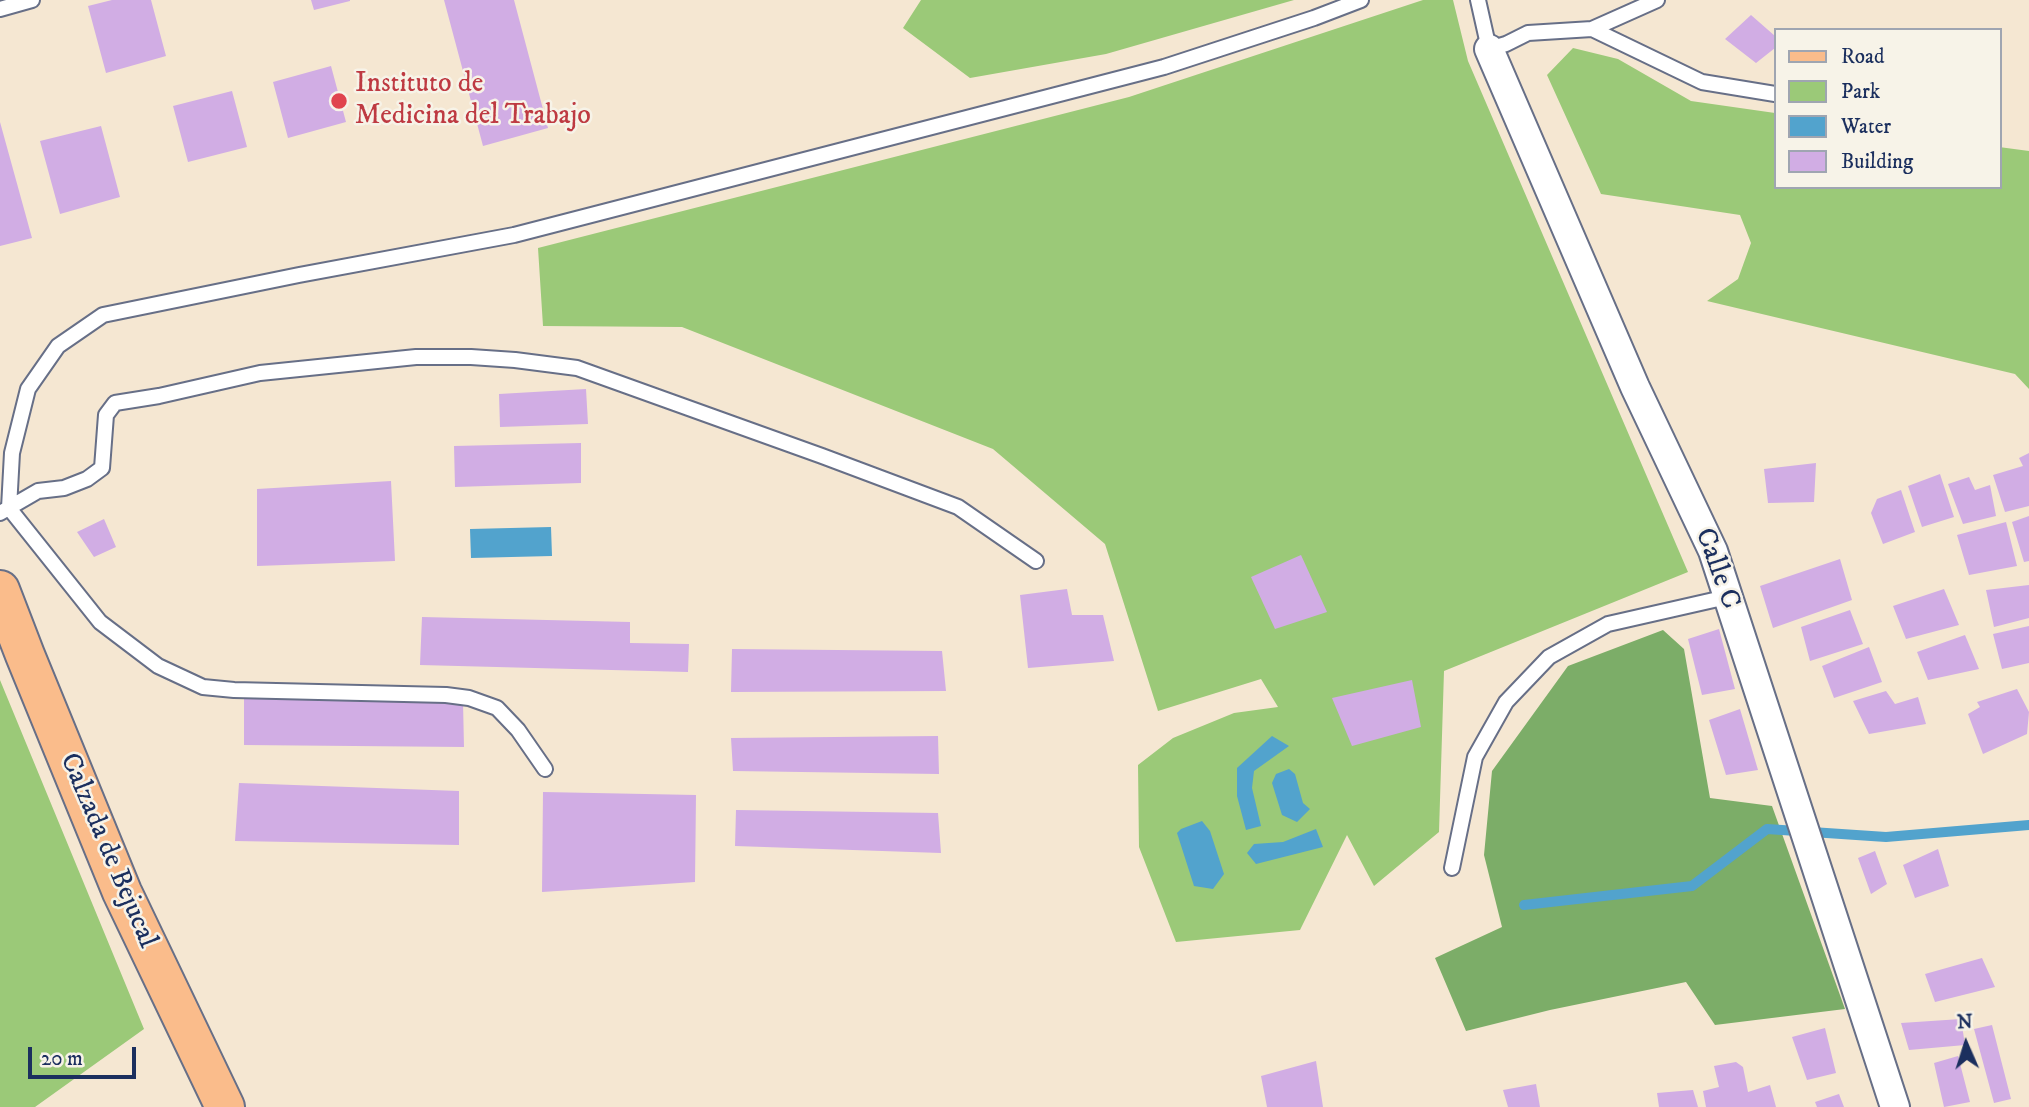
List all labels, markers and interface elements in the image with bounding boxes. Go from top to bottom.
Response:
legend [1773,28,2001,189]
text: Road [1841,44,1885,70]
place label: Instituto de Medicina del Trabajo [355,68,591,134]
text: Park [1841,79,1880,105]
marker: Instituto de Medicina del Trabajo [329,91,349,111]
text: Water [1841,114,1891,140]
text: Building [1841,149,1913,175]
street label: Calle C [1686,524,1746,614]
street label: Calzada de Bejucal [51,749,163,953]
north arrow [1931,1009,2001,1079]
text: N [1956,1011,1973,1034]
scale bar [32,1034,140,1078]
text: 20 m [41,1046,83,1072]

